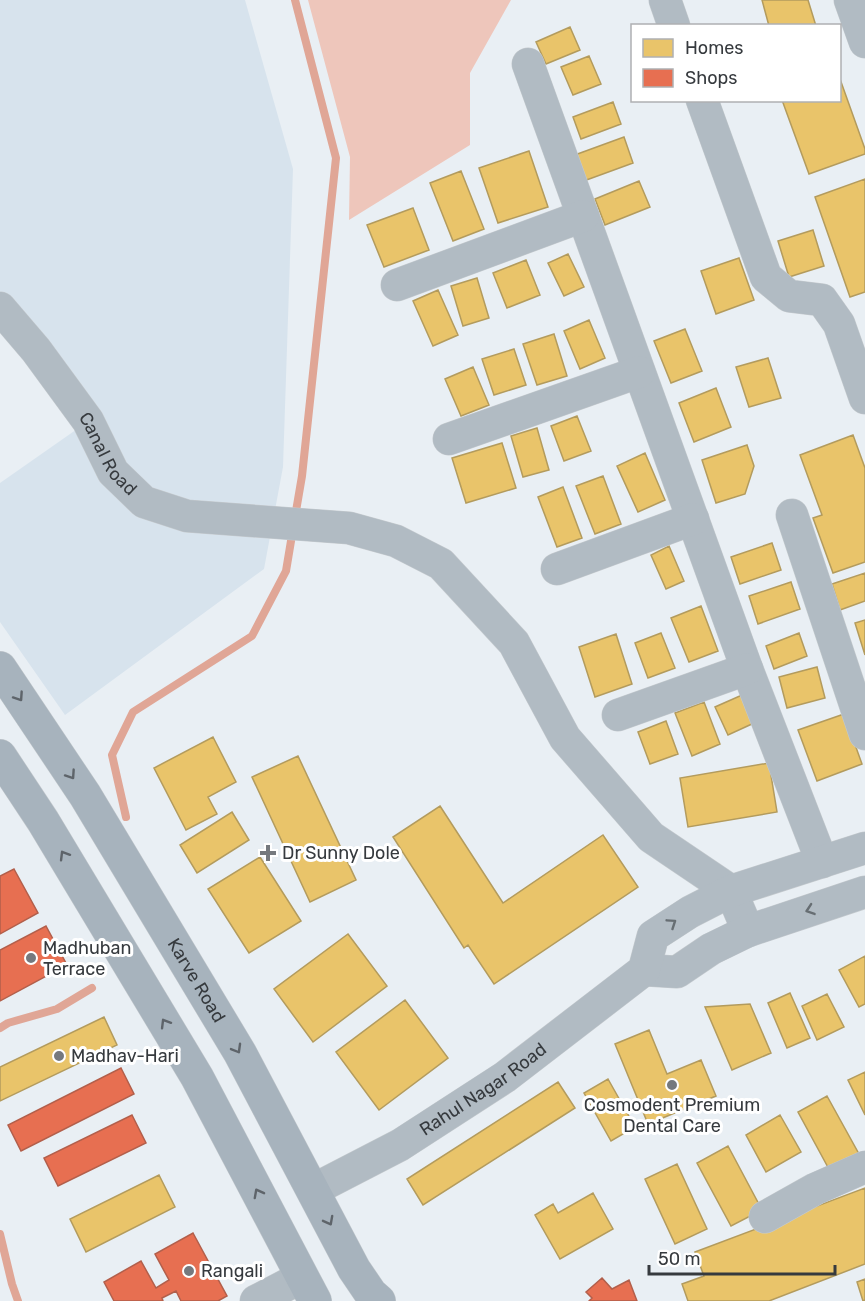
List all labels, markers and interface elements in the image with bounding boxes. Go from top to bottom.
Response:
legend [631,24,841,102]
text: Homes [685,37,743,59]
text: Shops [685,67,737,89]
street label: Canal Road [74,408,142,500]
one-way arrow [12,691,23,702]
one-way arrow [64,768,75,779]
place label: Dr Sunny Dole [282,842,400,864]
marker: Dr Sunny Dole [259,844,277,862]
one-way arrow [60,851,71,861]
one-way arrow [805,903,815,915]
one-way arrow [666,920,677,931]
street label: Karve Road [163,934,230,1026]
place label: Madhuban Terrace [43,937,131,980]
marker: Madhuban Terrace [24,951,38,965]
one-way arrow [160,1019,172,1029]
street label: Rahul Nagar Road [415,1038,551,1140]
one-way arrow [230,1043,242,1053]
place label: Madhav-Hari [71,1045,179,1067]
marker: Madhav-Hari [52,1049,66,1063]
marker: Cosmodent Premium Dental Care [665,1078,679,1092]
place label: Cosmodent Premium Dental Care [584,1094,760,1137]
one-way arrow [254,1189,265,1200]
one-way arrow [322,1215,333,1226]
scale bar [649,1238,835,1276]
text: 50 m [658,1248,701,1270]
place label: Rangali [201,1260,263,1282]
marker: Rangali [182,1264,196,1278]

